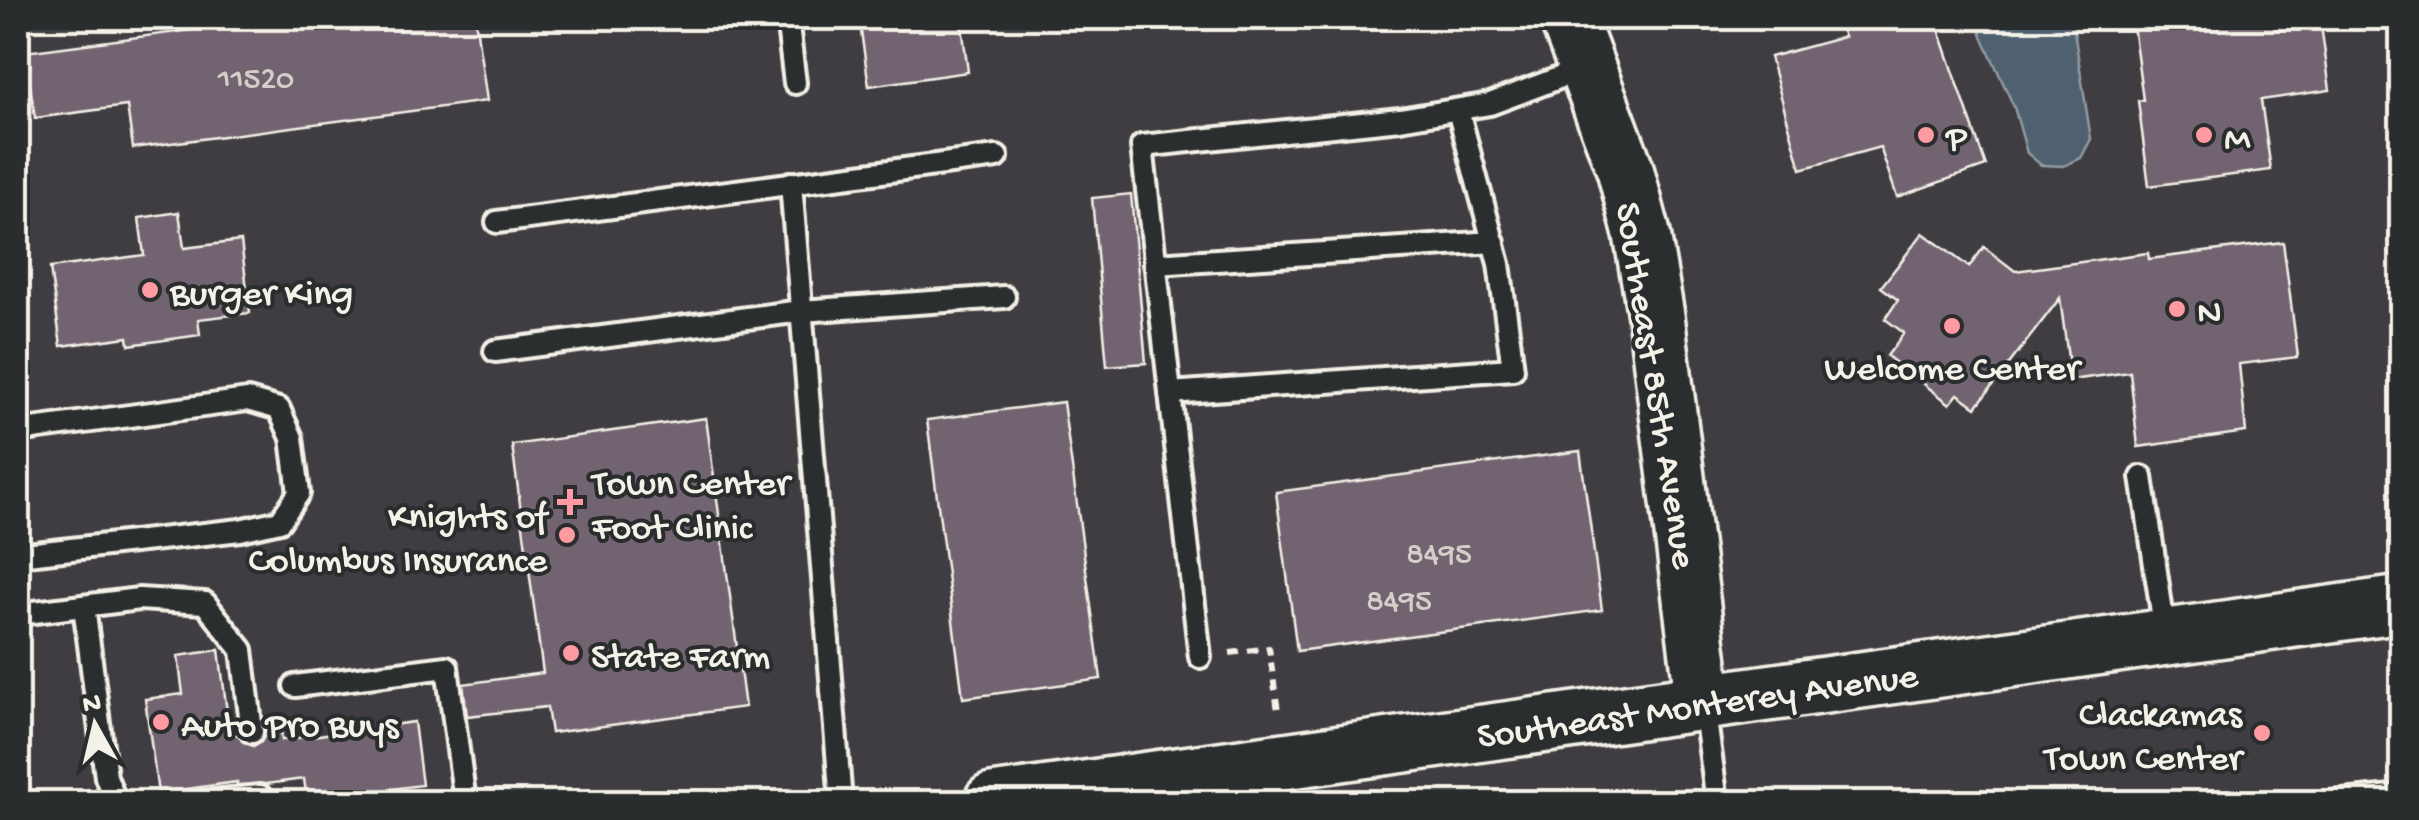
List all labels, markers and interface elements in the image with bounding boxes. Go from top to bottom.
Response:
house number: 11520 [217,62,294,100]
place label: P [1945,119,1968,163]
place label: M [2224,119,2251,163]
marker: P [1915,124,1937,146]
marker: M [2193,124,2215,146]
street label: Southeast 85th Avenue [1602,200,1704,573]
place label: Burger King [169,274,353,318]
marker: Burger King [139,279,161,301]
place label: N [2197,293,2222,337]
marker: N [2166,298,2188,320]
marker: Welcome Center [1941,315,1963,337]
place label: Welcome Center [1824,349,2083,393]
place label: Town Center Foot Clinic [590,464,793,552]
marker: Town Center Foot Clinic [557,489,583,515]
place label: Knights of Columbus Insurance [248,497,550,585]
marker: Knights of Columbus Insurance [556,524,578,546]
house number: 8495 [1406,537,1472,575]
house number: 8495 [1366,584,1432,622]
place label: State Farm [591,637,770,681]
marker: State Farm [560,642,582,664]
street label: Southeast Monterey Avenue [1475,656,1921,762]
north arrow [45,675,145,775]
text: N [81,687,103,722]
place label: Clackamas Town Center [2042,695,2246,783]
place label: Auto Pro Buys [181,706,400,750]
marker: Auto Pro Buys [150,711,172,733]
marker: Clackamas Town Center [2251,722,2273,744]

